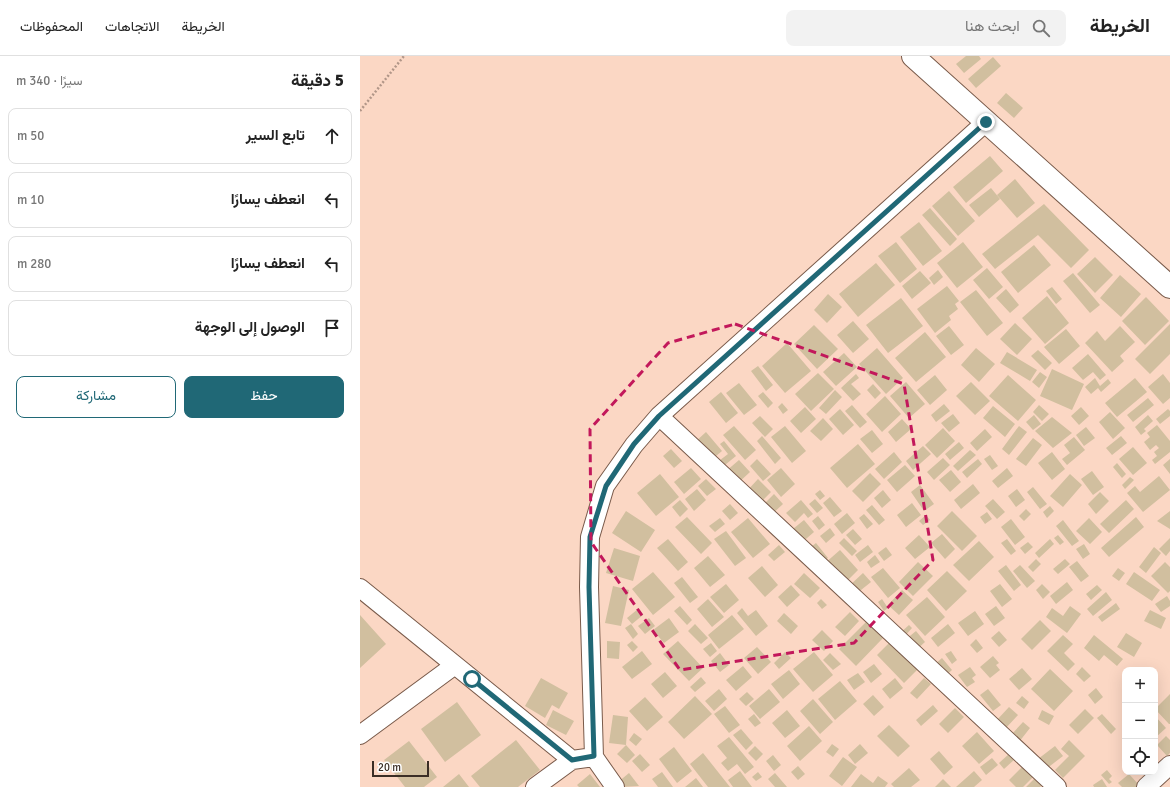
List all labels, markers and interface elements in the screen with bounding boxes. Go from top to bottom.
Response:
search box [786,10,1066,46]
text: الخريطة [1090,14,1150,38]
text: ابحث هنا [965,17,1020,35]
icon: search [1030,17,1052,39]
text: المحفوظات [20,18,83,35]
text: الاتجاهات [105,18,159,35]
text: الخريطة [181,18,225,35]
text: 5 دقيقة [291,70,344,91]
text: سيرًا · 340 m [16,73,83,89]
route end [977,113,995,131]
icon: ahead [321,125,343,147]
text: تابع السير [246,126,305,144]
text: 50 m [17,128,44,144]
icon: left [321,189,343,211]
text: انعطف يسارًا [231,190,305,208]
text: 10 m [17,192,44,208]
icon: left [321,253,343,275]
text: انعطف يسارًا [231,254,305,272]
text: 280 m [17,256,51,272]
icon: arrive [321,317,343,339]
text: الوصول إلى الوجهة [195,318,305,336]
button: مشاركة [16,376,176,418]
button: حفظ [184,376,344,418]
map controls [1122,667,1158,775]
button: + [1122,667,1158,703]
route start [463,670,481,688]
button: − [1122,703,1158,739]
button: locate [1122,739,1158,775]
scale bar [372,759,429,778]
text: 20 m [378,761,401,774]

